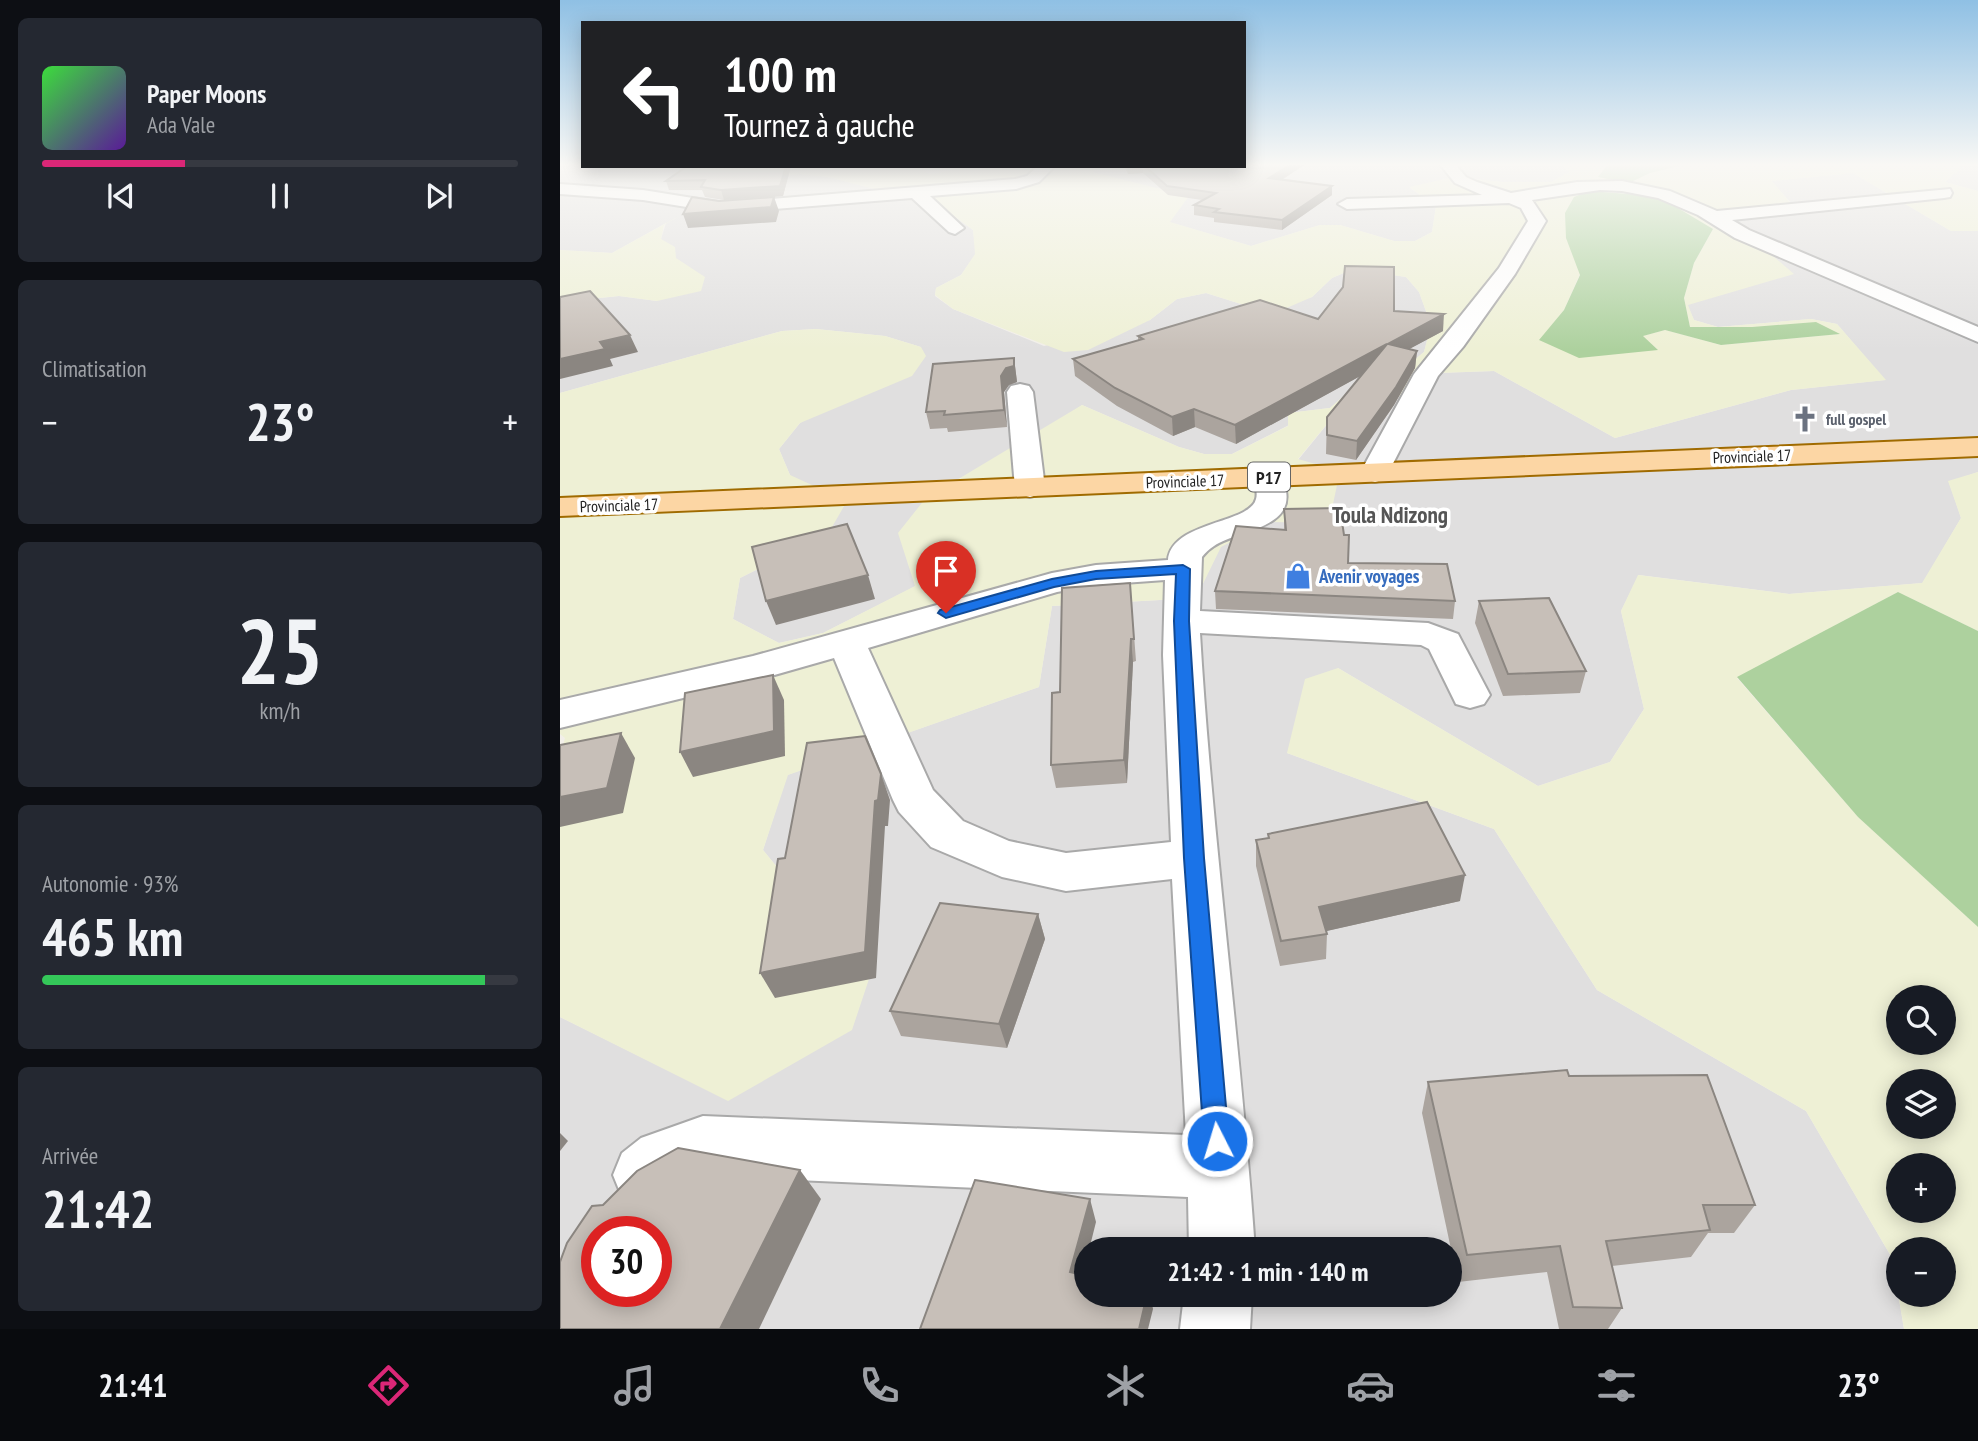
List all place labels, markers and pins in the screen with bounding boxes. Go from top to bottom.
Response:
church icon: full gospel [1790,404,1820,434]
place label: full gospel [1826,409,1886,429]
pin [916,541,976,613]
shop icon: Avenir voyages [1283,561,1313,591]
place label: Avenir voyages [1318,564,1420,588]

